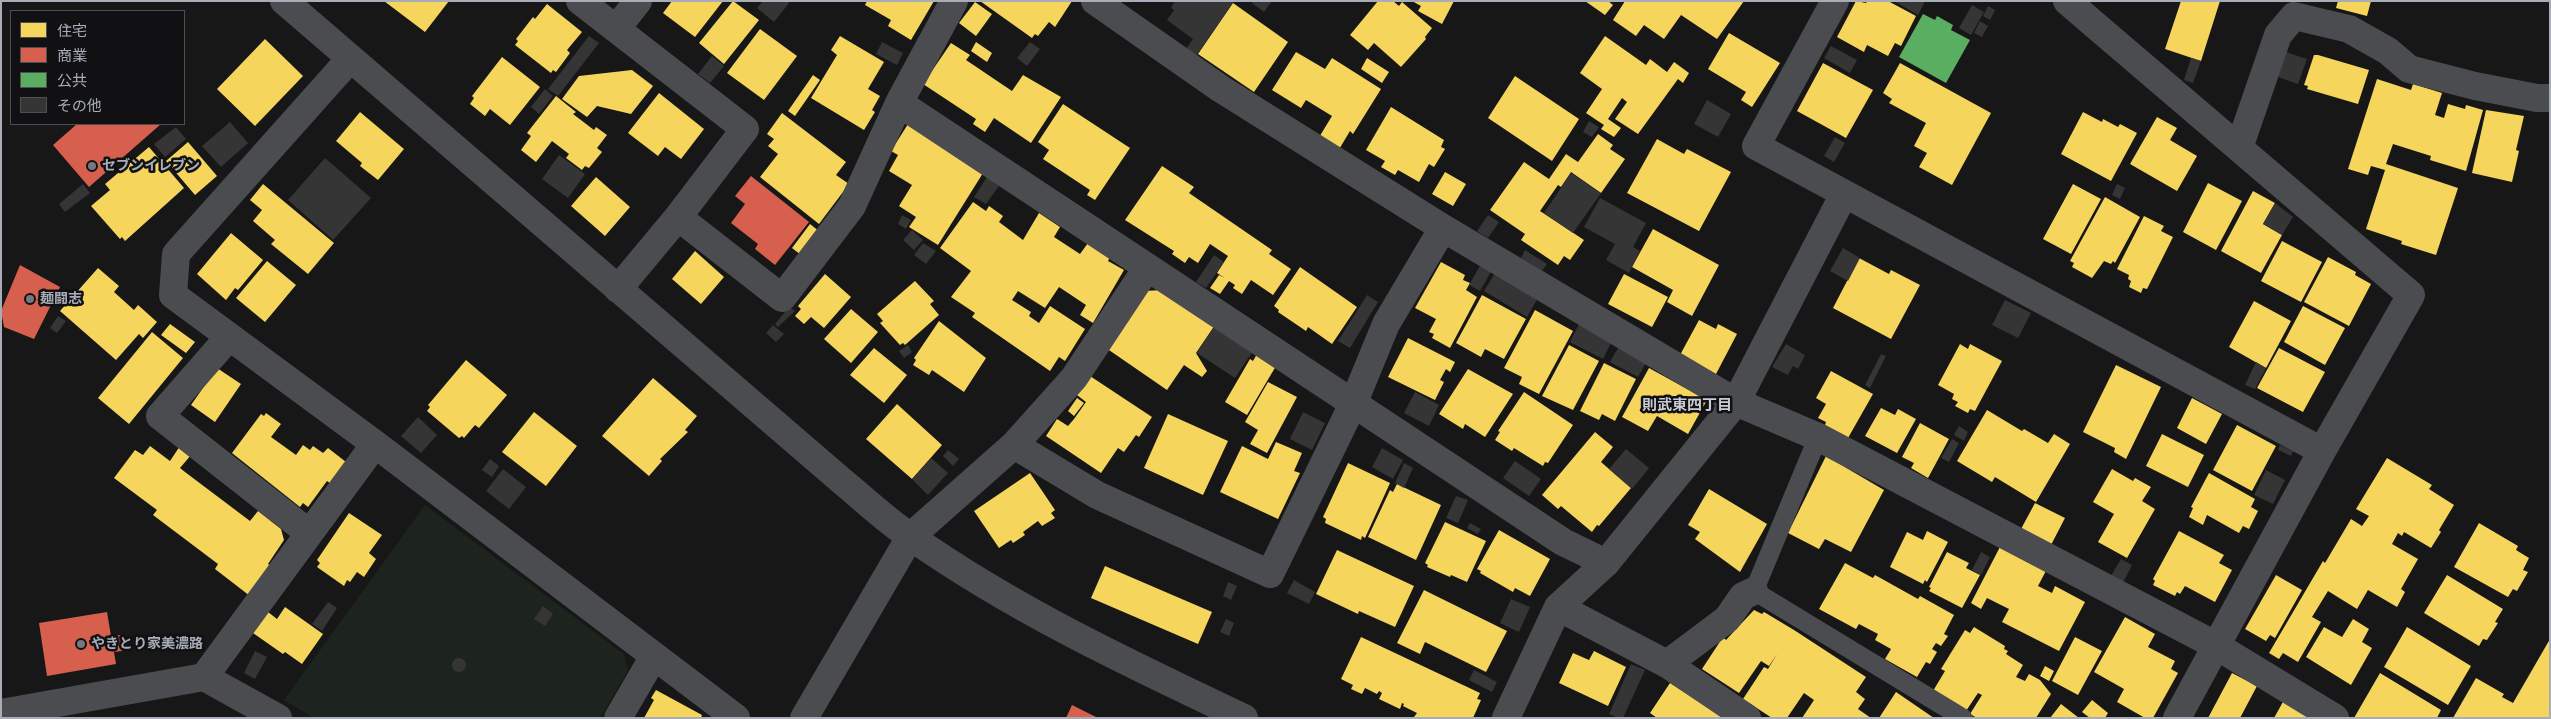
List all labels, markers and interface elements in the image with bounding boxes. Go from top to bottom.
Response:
legend [10,10,185,125]
text: 住宅 [57,22,87,40]
text: 商業 [57,47,87,65]
text: 公共 [57,72,87,90]
text: その他 [57,97,102,115]
place label: セブンイレブン [102,158,200,174]
marker: セブンイレブン [86,160,98,172]
place label: 麺闘志 [40,291,82,307]
marker: 麺闘志 [24,293,36,305]
district label: 則武東四丁目 [1642,397,1732,415]
place label: やきとり家美濃路 [91,636,203,652]
marker: やきとり家美濃路 [75,638,87,650]

